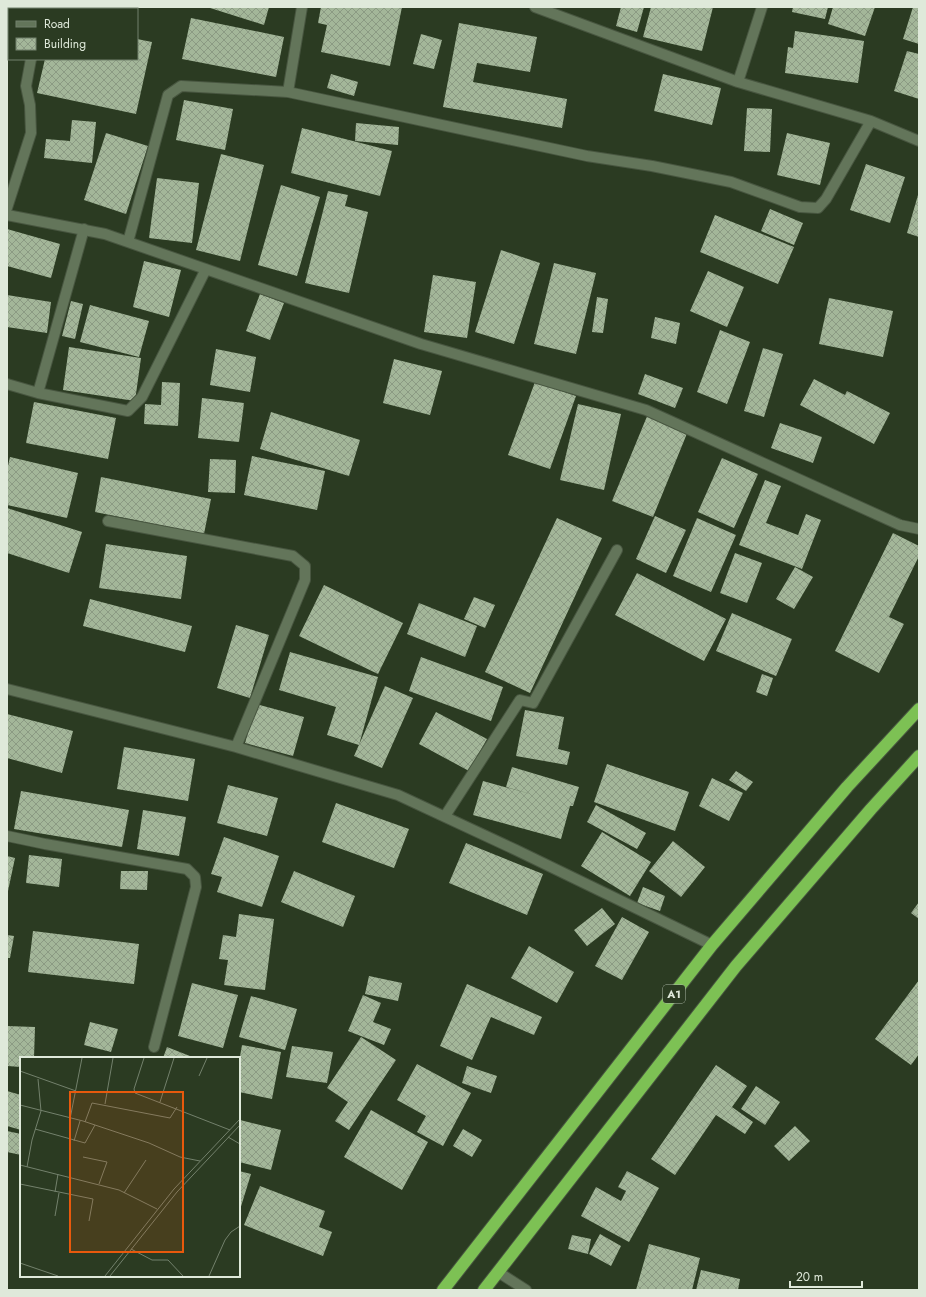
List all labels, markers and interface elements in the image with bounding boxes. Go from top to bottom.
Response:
legend [8,8,138,60]
text: Road [44,15,70,33]
text: Building [44,35,86,53]
road number: A1 [663,985,685,1003]
inset map [20,1057,240,1277]
scale bar [790,1263,862,1289]
text: 20 m [796,1268,823,1286]

